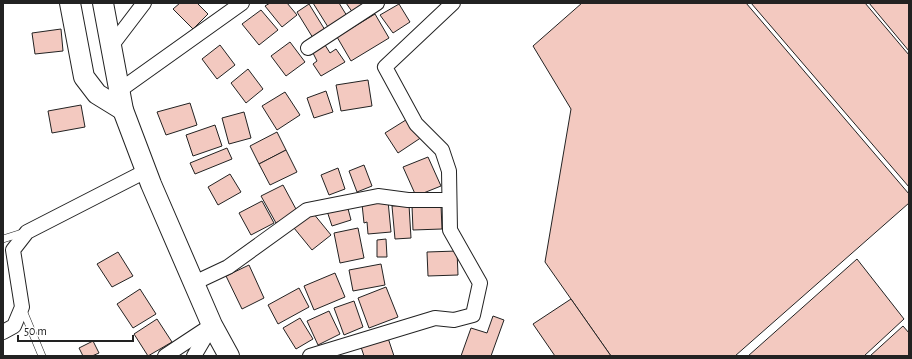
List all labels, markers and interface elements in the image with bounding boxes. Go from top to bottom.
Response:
scale bar [18,317,133,343]
text: 50 m [24,325,47,337]

